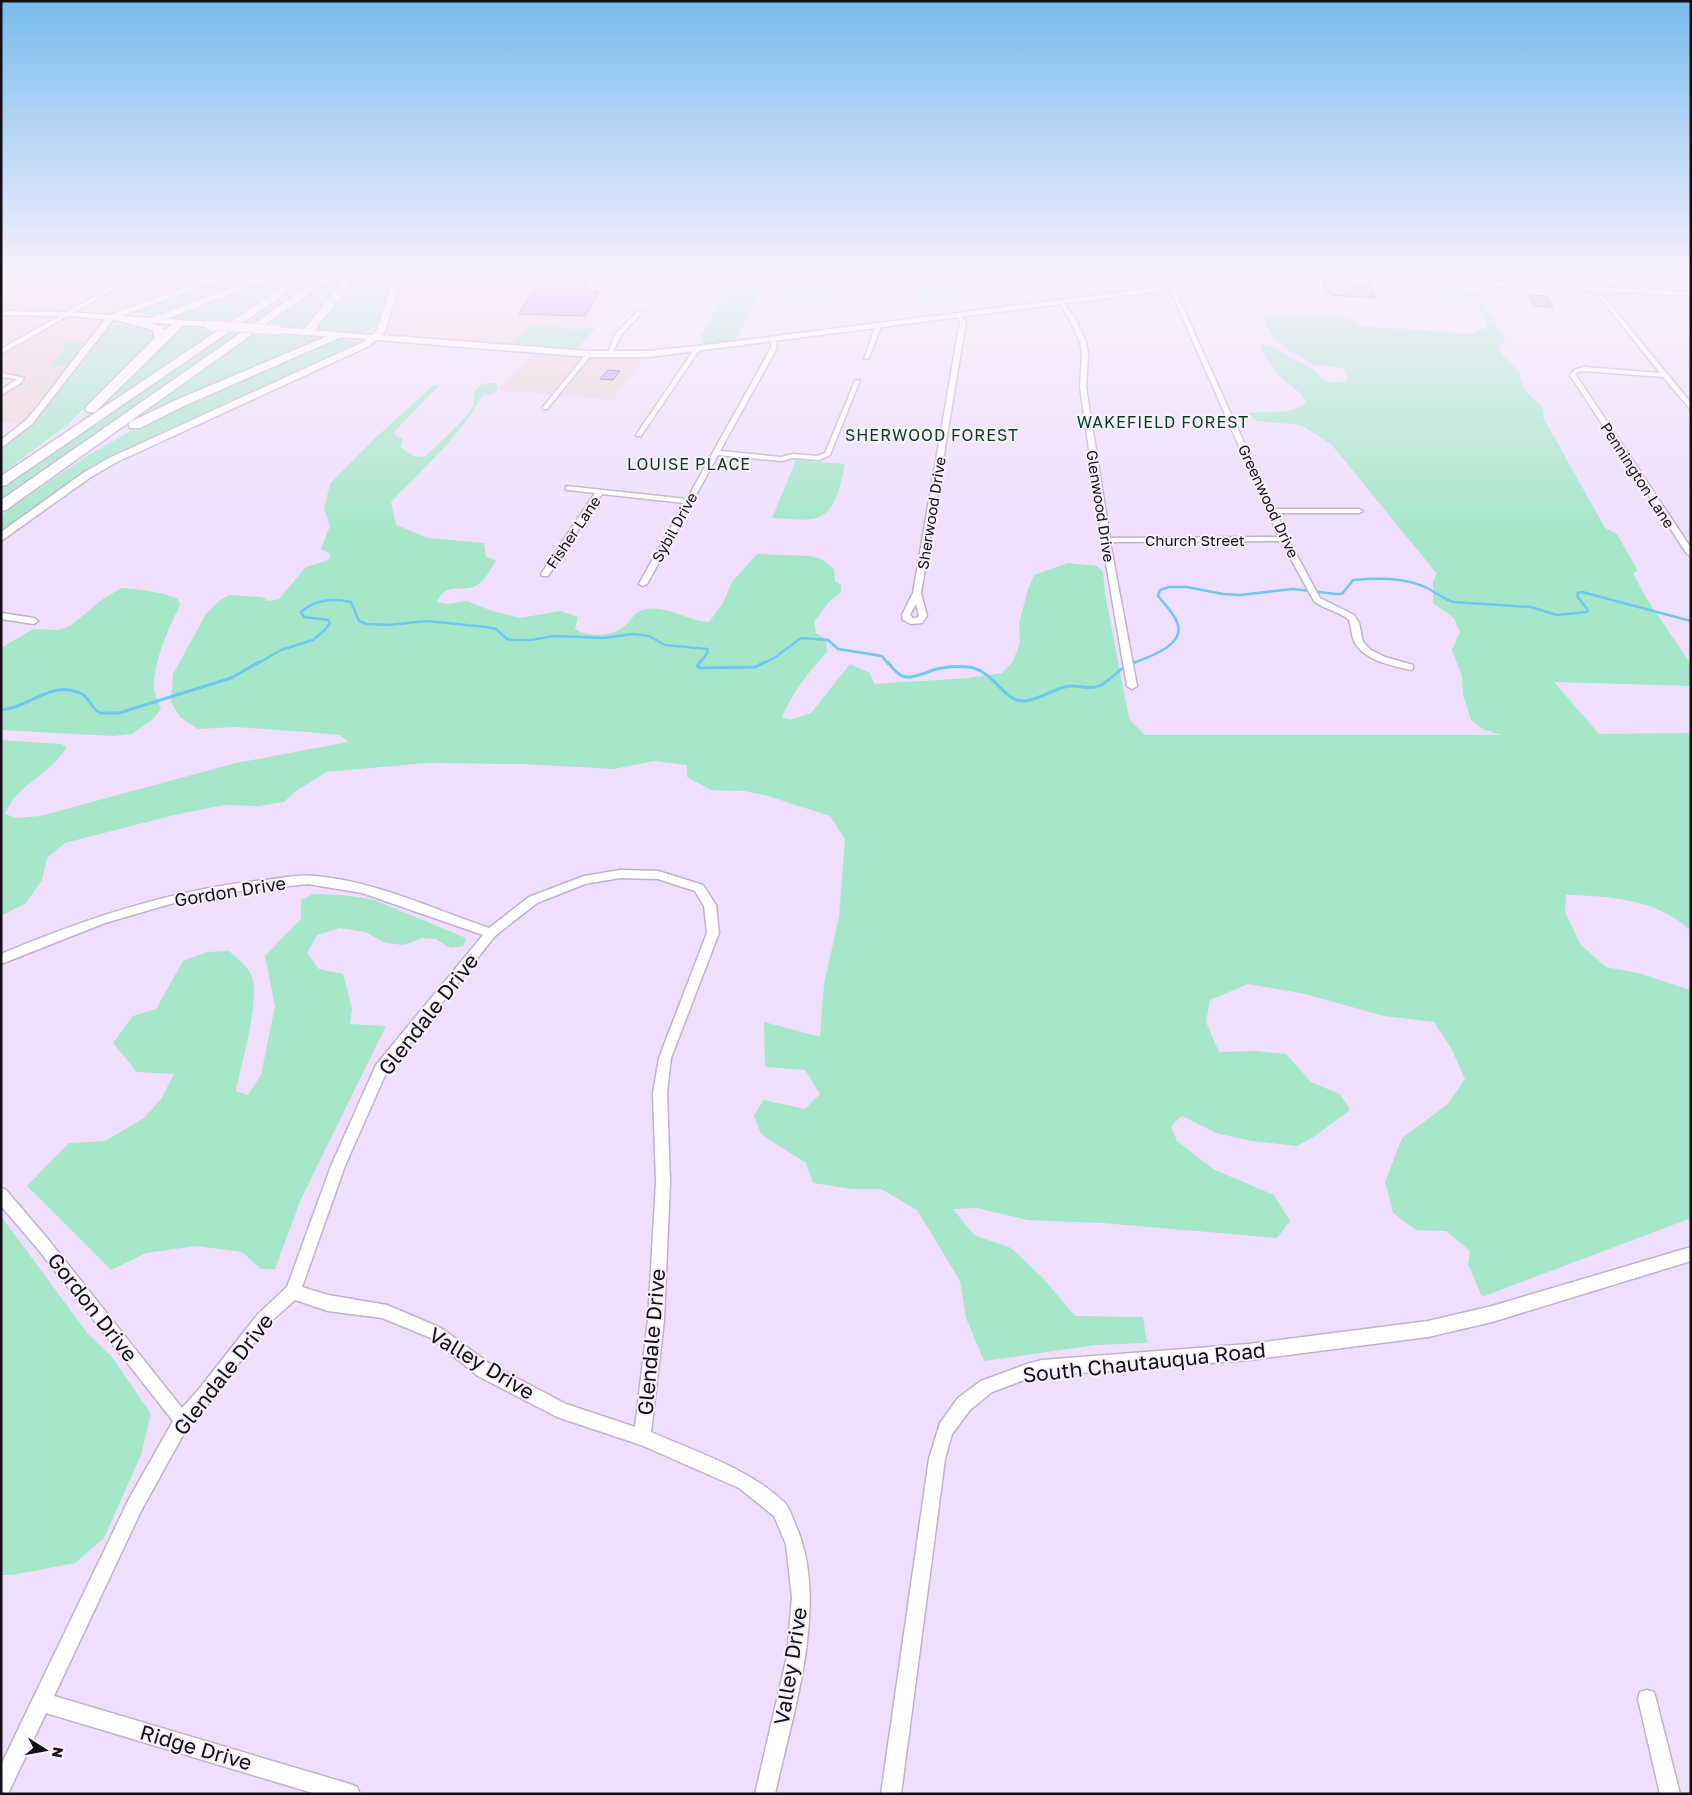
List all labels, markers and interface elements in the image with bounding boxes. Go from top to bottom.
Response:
district label: WAKEFIELD FOREST [1077,412,1249,432]
street label: Pennington Lane [1597,419,1679,531]
district label: SHERWOOD FOREST [845,425,1019,445]
street label: Greenwood Drive [1235,442,1303,561]
street label: Glenwood Drive [1083,449,1119,564]
district label: LOUISE PLACE [627,454,751,474]
street label: Sherwood Drive [913,455,949,571]
street label: Sybil Drive [648,489,701,565]
street label: Fisher Lane [542,492,604,572]
street label: Church Street [1145,531,1245,549]
street label: Gordon Drive [173,871,287,911]
street label: Glendale Drive [372,948,484,1080]
street label: Gordon Drive [42,1247,144,1367]
street label: Glendale Drive [632,1268,670,1416]
street label: Glendale Drive [167,1308,279,1440]
street label: Valley Drive [424,1321,540,1405]
street label: South Chautauqua Road [1021,1336,1267,1388]
street label: Valley Drive [768,1605,812,1727]
street label: Ridge Drive [137,1719,255,1775]
north arrow [20,1725,70,1775]
text: N [49,1746,68,1759]

